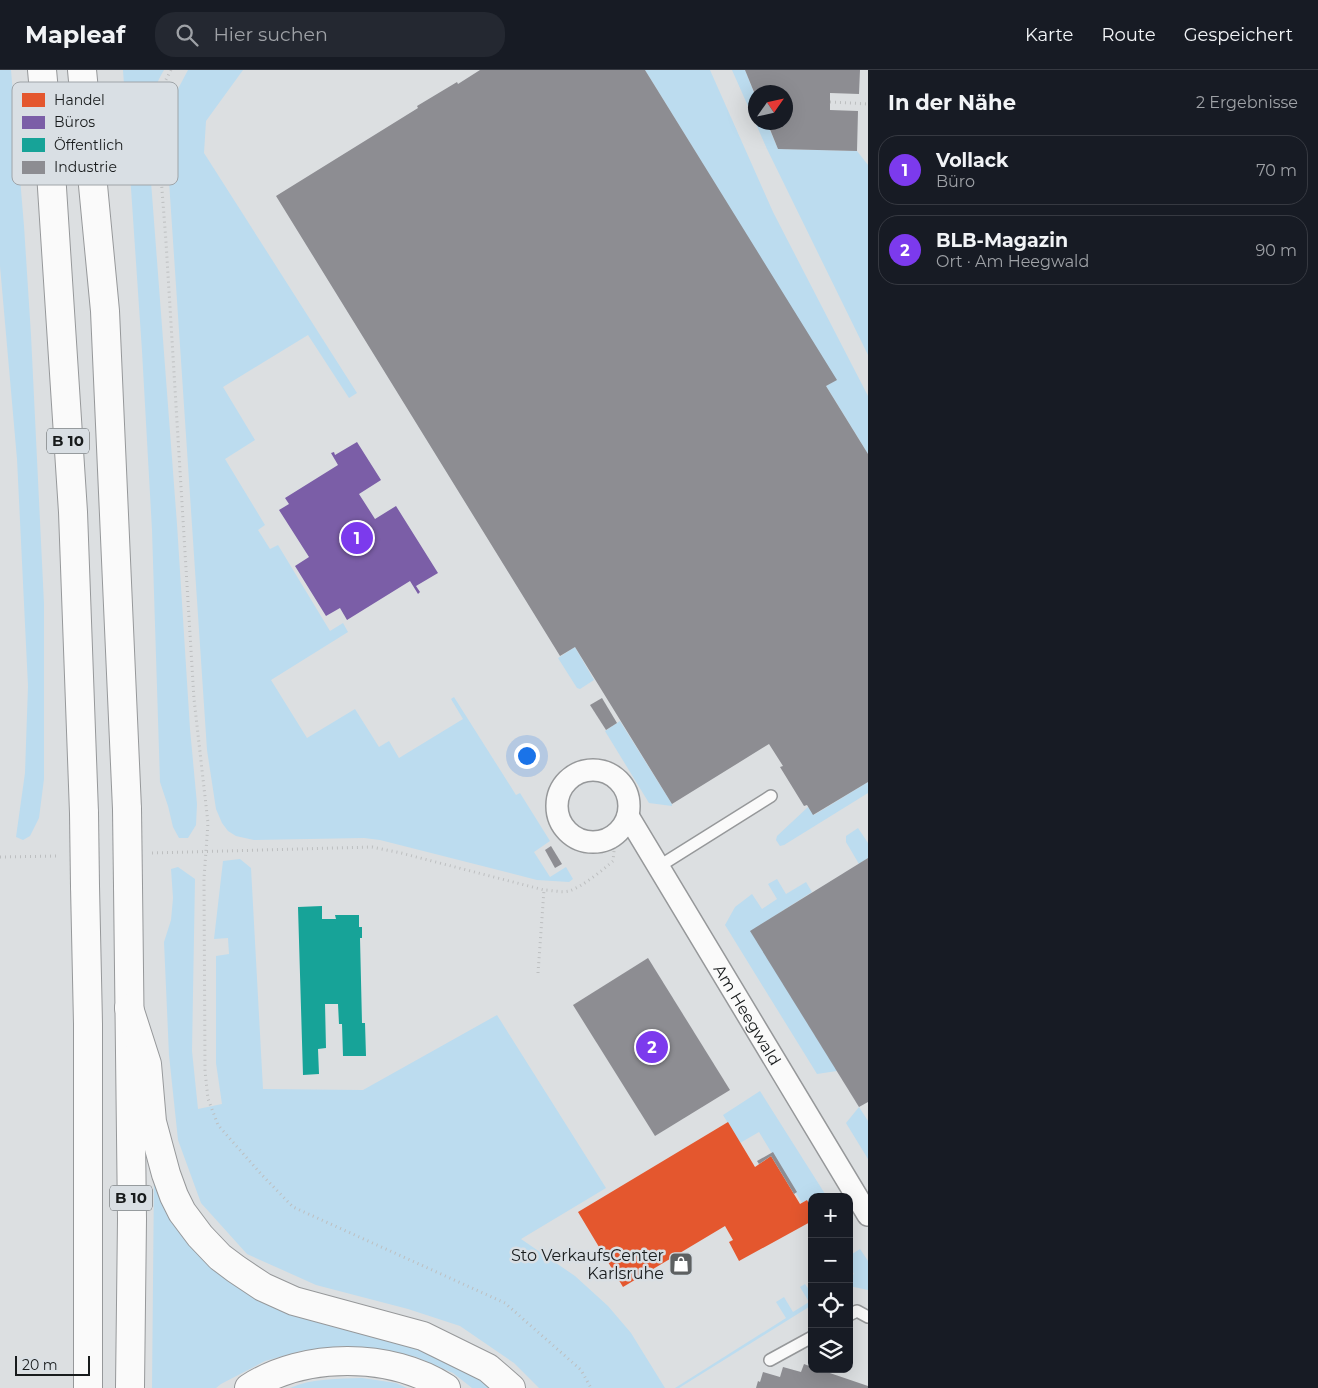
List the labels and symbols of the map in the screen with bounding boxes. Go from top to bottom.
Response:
legend [12,82,178,185]
north arrow [748,85,793,130]
text: Handel [54,91,105,109]
text: Büros [54,113,95,131]
text: Öffentlich [54,136,124,154]
text: Industrie [54,158,117,176]
road number: B 10 [47,428,89,454]
pin: 1 [341,519,373,557]
your location [514,743,540,769]
street label: Am Heegwald [710,961,785,1069]
pin: 2 [636,1028,668,1066]
road number: B 10 [110,1186,152,1210]
place label: Sto VerkaufsCenter Karlsruhe [511,1246,664,1283]
shop icon: Sto VerkaufsCenter Karlsruhe [668,1251,694,1277]
scale bar [15,1353,90,1376]

